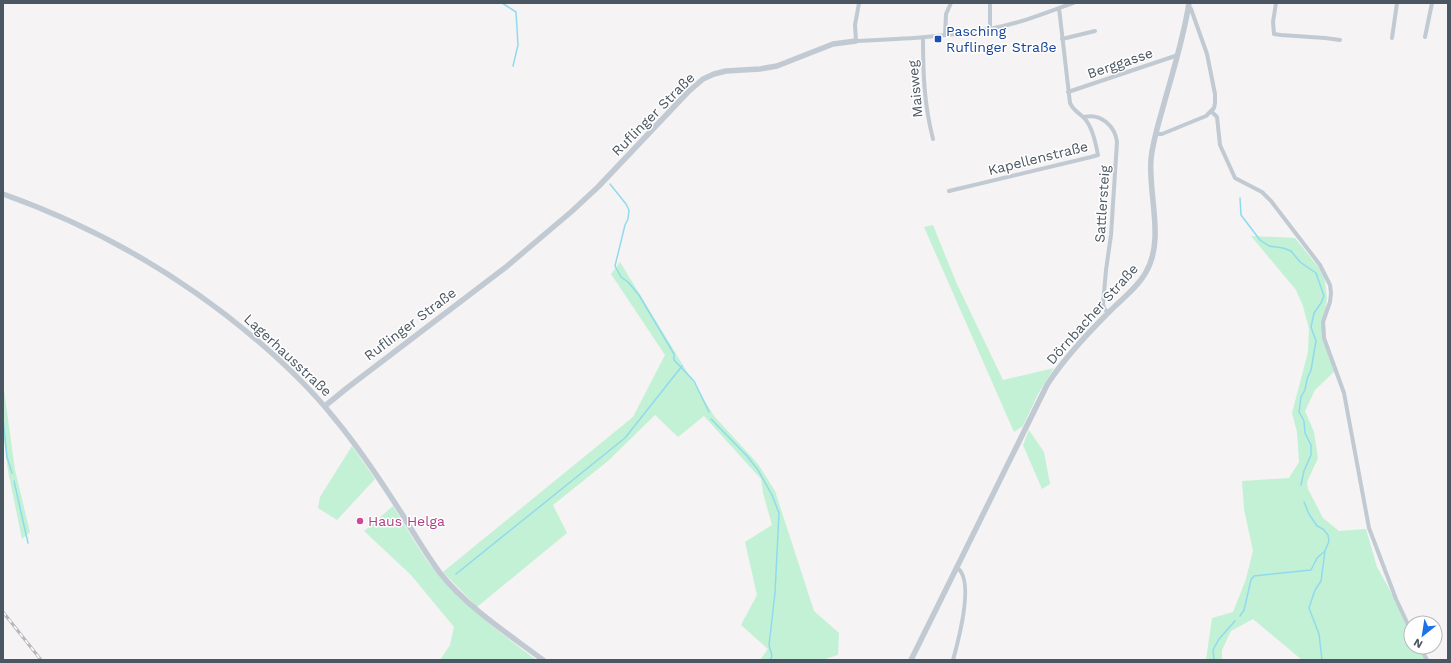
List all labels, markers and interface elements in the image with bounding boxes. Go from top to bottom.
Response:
place label: Pasching Ruflinger Straße [946,23,1057,55]
marker: Pasching Ruflinger Straße [933,34,943,44]
street label: Berggasse [1085,44,1155,82]
street label: Maisweg [904,59,925,118]
street label: Ruflinger Straße [608,69,698,159]
street label: Kapellenstraße [986,138,1090,178]
street label: Sattlersteig [1091,164,1113,243]
street label: Dörnbacher Straße [1043,261,1141,367]
street label: Ruflinger Straße [361,284,459,364]
street label: Lagerhausstraße [241,310,335,400]
place label: Haus Helga [368,513,445,529]
marker: Haus Helga [355,516,365,526]
north arrow [1403,615,1443,655]
text: N [1411,636,1425,651]

